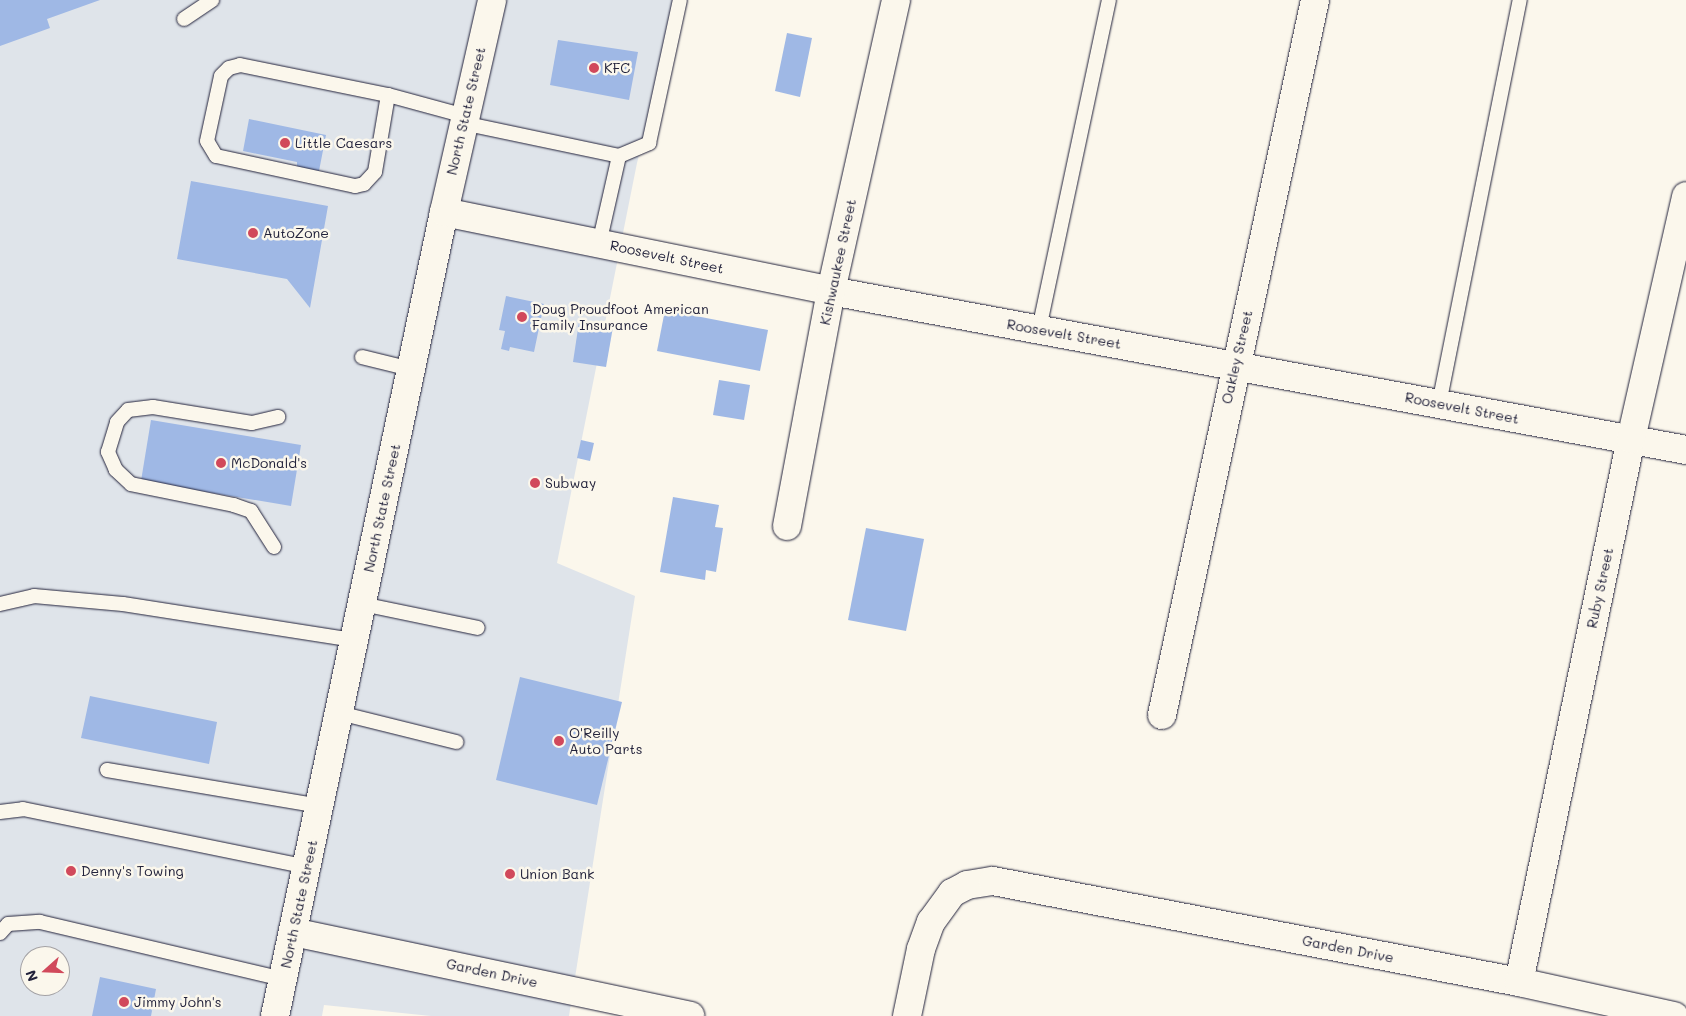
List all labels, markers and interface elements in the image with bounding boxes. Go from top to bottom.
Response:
street label: North State Street [443,45,489,177]
place label: KFC [604,60,630,76]
marker: KFC [588,62,600,74]
place label: Little Caesars [295,135,392,151]
marker: Little Caesars [279,137,291,149]
street label: Kishwaukee Street [816,197,860,327]
place label: AutoZone [263,225,329,241]
marker: AutoZone [247,227,259,239]
street label: Roosevelt Street [609,237,725,277]
place label: Doug Proudfoot American Family Insurance [532,301,709,334]
street label: Oakley Street [1218,308,1256,406]
marker: Doug Proudfoot American Family Insurance [516,311,528,323]
street label: Roosevelt Street [1006,316,1122,352]
street label: Roosevelt Street [1404,389,1520,427]
street label: North State Street [360,442,404,574]
place label: McDonald's [231,455,307,471]
marker: McDonald's [215,457,227,469]
place label: Subway [545,475,596,491]
marker: Subway [529,477,541,489]
street label: Ruby Street [1583,546,1617,630]
place label: O'Reilly Auto Parts [569,725,643,758]
marker: O'Reilly Auto Parts [553,735,565,747]
street label: North State Street [277,838,321,970]
place label: Denny's Towing [81,863,184,879]
marker: Denny's Towing [65,865,77,877]
place label: Union Bank [520,866,595,882]
marker: Union Bank [504,868,516,880]
street label: Garden Drive [1301,932,1395,966]
north arrow [20,946,70,996]
street label: Garden Drive [445,955,539,991]
text: N [21,968,42,984]
place label: Jimmy John's [134,994,222,1010]
marker: Jimmy John's [118,996,130,1008]

